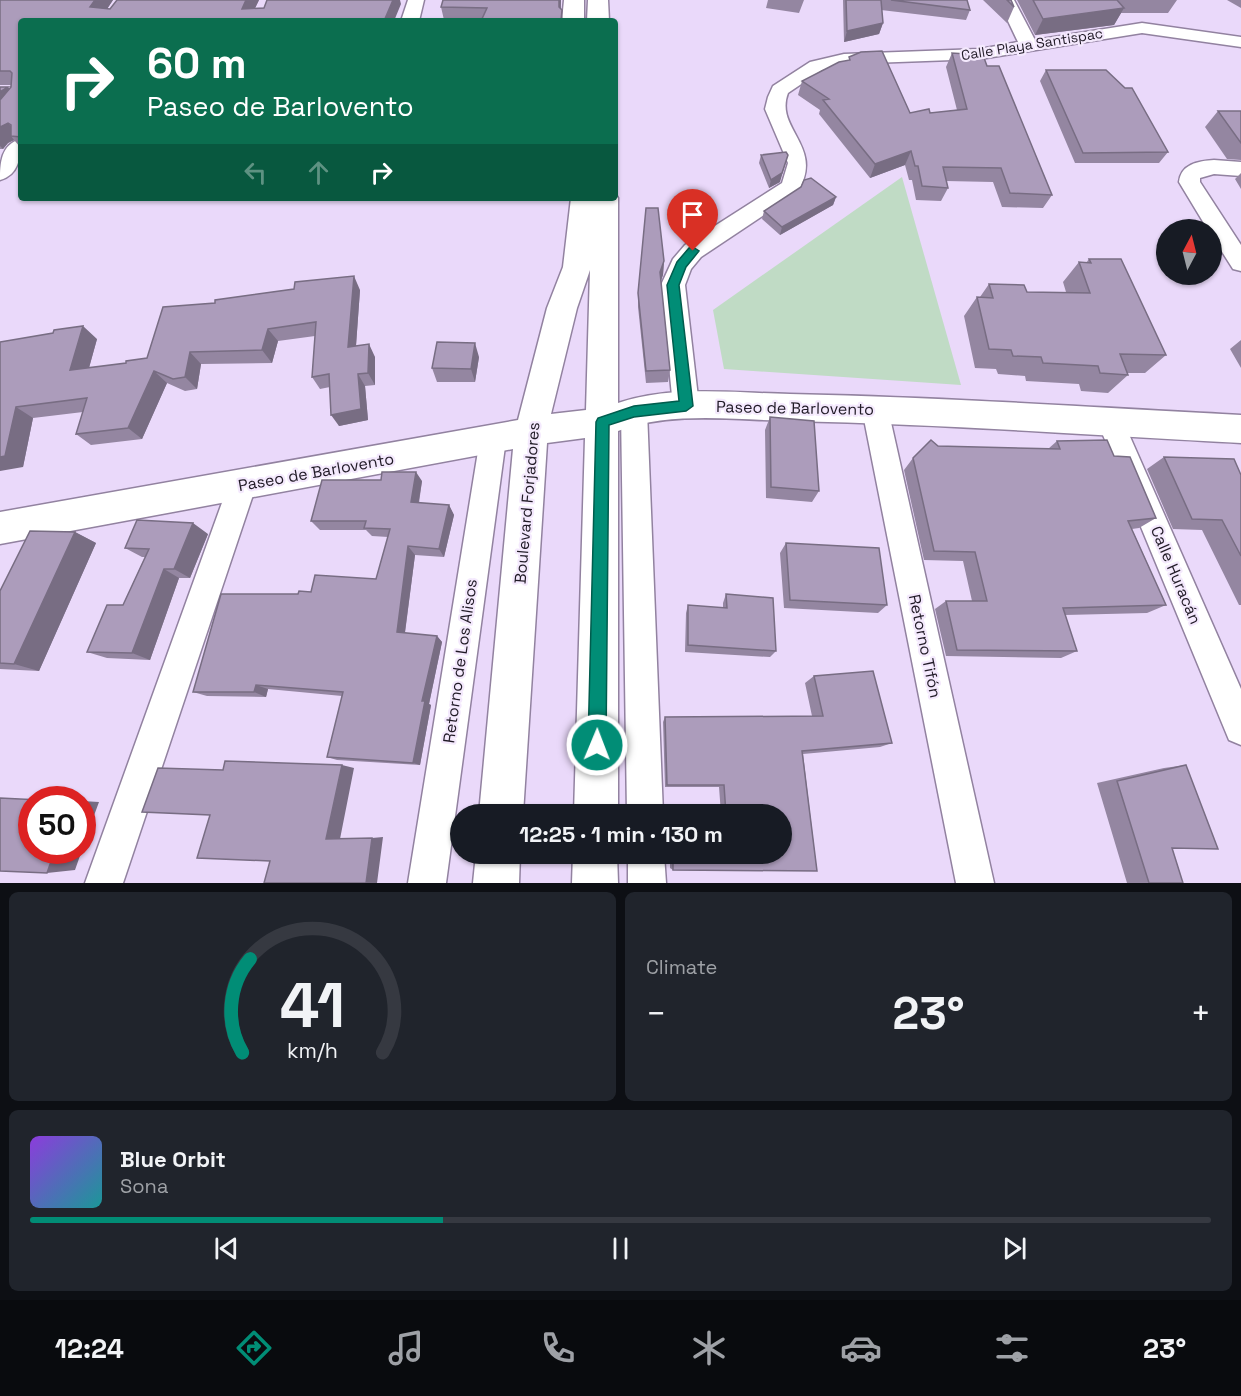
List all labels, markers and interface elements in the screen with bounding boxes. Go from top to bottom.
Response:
street label: Calle Playa Santispac [960,24,1104,64]
text: 60 m [147,37,247,90]
icon: right [48,42,126,120]
text: Paseo de Barlovento [147,89,414,124]
icon: left [239,156,272,189]
icon: ahead [302,156,335,189]
icon: right [365,156,398,189]
pin [667,189,718,251]
icon: arrive [676,198,709,231]
north arrow [1156,219,1222,285]
map controls [1156,219,1222,285]
street label: Paseo de Barlovento [716,396,874,420]
street label: Boulevard Forjadores [509,421,545,585]
street label: Paseo de Barlovento [236,448,396,496]
street label: Calle Huracán [1146,523,1206,627]
street label: Retorno de Los Alisos [438,578,482,744]
street label: Retorno Tifón [904,592,946,700]
position arrow [565,713,629,777]
speed limit sign: 50 [18,786,96,864]
text: 12:25 · 1 min · 130 m [519,820,723,848]
text: Climate [646,954,717,980]
text: 41 [280,966,345,1045]
text: 23° [893,985,964,1042]
text: − [646,993,666,1035]
text: + [1191,993,1211,1035]
text: km/h [287,1038,338,1065]
text: Blue Orbit [120,1145,226,1173]
text: Sona [120,1173,168,1199]
icon: previous [210,1232,243,1265]
icon: pause [604,1232,637,1265]
icon: next [998,1232,1031,1265]
icon: directions [233,1327,275,1369]
icon: music [385,1327,427,1369]
icon: phone [537,1327,579,1369]
icon: climate [688,1327,730,1369]
icon: car [840,1327,882,1369]
icon: filters [991,1327,1033,1369]
text: 12:24 [55,1331,124,1366]
text: 23° [1143,1331,1186,1366]

